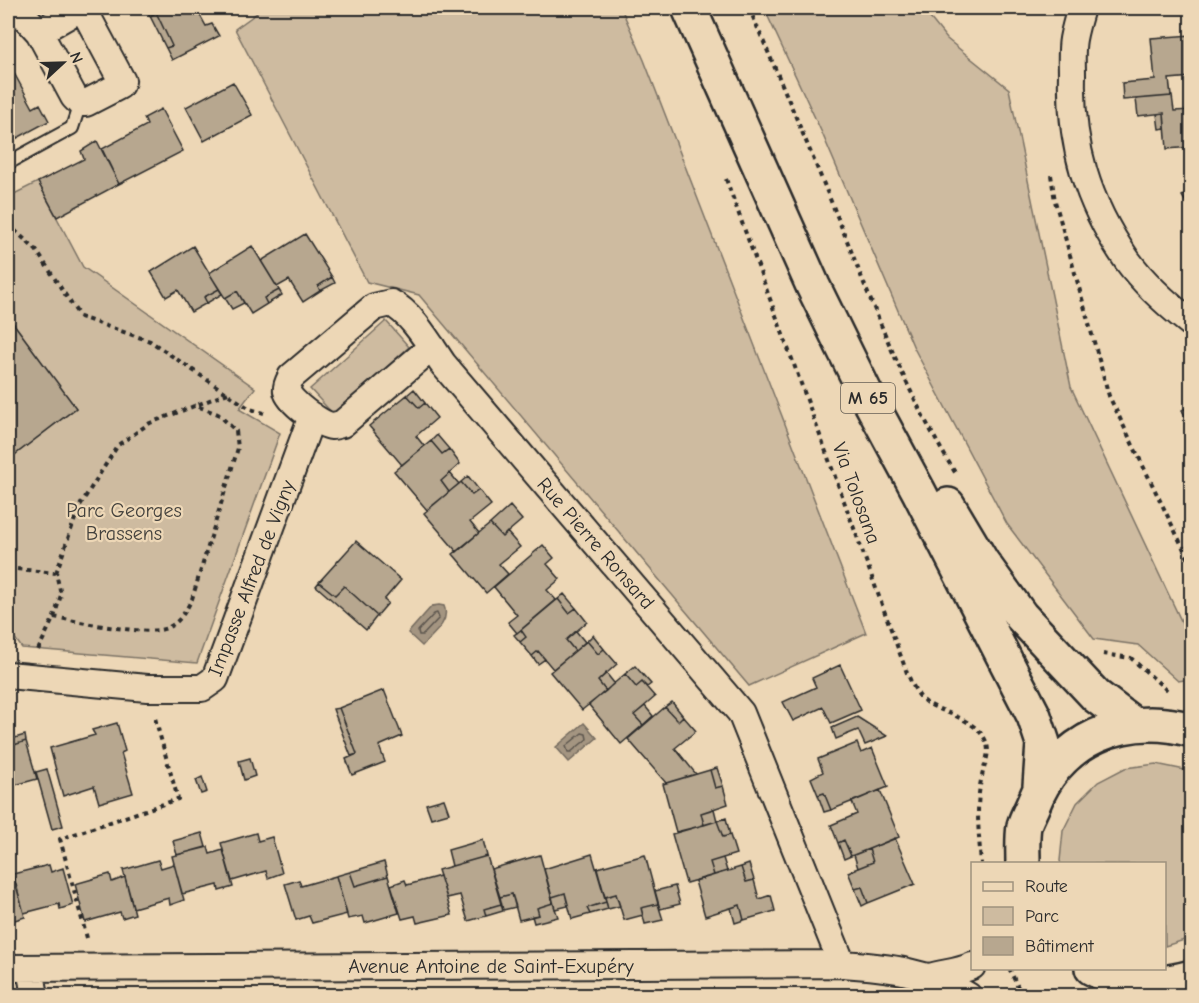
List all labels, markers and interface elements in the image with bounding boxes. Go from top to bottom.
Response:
north arrow [33,33,93,93]
text: N [66,50,86,66]
road number: M 65 [841,383,895,413]
street label: Via Tolosana [828,439,885,547]
street label: Rue Pierre Ronsard [532,473,659,614]
street label: Impasse Alfred de Vigny [203,477,300,679]
park label: Parc Georges Brassens [66,499,182,545]
legend [971,862,1166,970]
text: Route [1025,876,1068,897]
text: Parc [1025,906,1059,927]
text: Bâtiment [1025,936,1095,957]
street label: Avenue Antoine de Saint-Exupéry [348,955,634,978]

